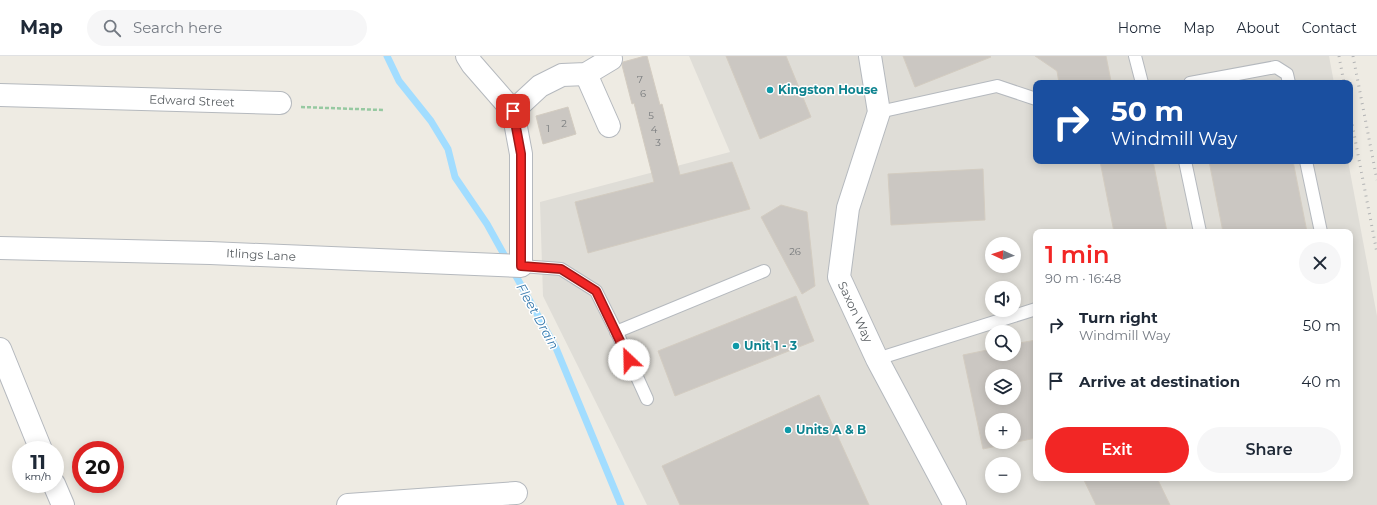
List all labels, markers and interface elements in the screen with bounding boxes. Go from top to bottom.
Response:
search box [87,10,367,46]
text: Map [20,16,63,39]
icon: search [101,17,123,39]
text: Search here [133,18,222,37]
text: Home [1118,19,1161,37]
text: Map [1183,19,1214,37]
text: About [1236,19,1280,37]
text: Contact [1302,19,1357,37]
house number: 7 [637,73,643,86]
place label: Kingston House [778,82,878,97]
marker: Kingston House [765,85,775,95]
house number: 6 [640,87,646,100]
street label: Edward Street [149,92,235,109]
pin [496,94,530,128]
text: 50 m [1111,94,1184,128]
icon: right [1045,96,1097,148]
icon: arrive [502,100,524,122]
house number: 5 [648,109,654,122]
house number: 2 [561,117,567,130]
house number: 1 [546,122,550,135]
house number: 4 [651,123,658,136]
text: Windmill Way [1111,128,1237,150]
house number: 3 [655,136,661,149]
north arrow [985,237,1021,273]
map controls [985,237,1021,493]
text: 1 min [1045,240,1109,269]
button: close [1299,242,1341,284]
street label: Itlings Lane [226,245,296,264]
house number: 26 [789,245,801,258]
text: 90 m · 16:48 [1045,270,1121,286]
street label: Saxon Way [835,279,876,345]
water label: Fleet Drain [513,280,563,352]
button: sound [985,281,1021,317]
text: Turn right [1079,308,1158,327]
icon: right [1045,314,1067,336]
text: 50 m [1303,316,1341,335]
button: search [985,325,1021,361]
text: Windmill Way [1079,327,1170,343]
place label: Unit 1 - 3 [744,338,797,353]
position arrow [608,339,650,381]
marker: Unit 1 - 3 [731,341,741,351]
button: layers [985,369,1021,405]
icon: arrive [1045,370,1067,392]
text: Arrive at destination [1079,372,1240,391]
text: 40 m [1301,372,1341,391]
button: + [985,413,1021,449]
place label: Units A & B [796,422,866,437]
marker: Units A & B [783,425,793,435]
button: Exit [1045,427,1189,473]
button: Share [1197,427,1341,473]
speed limit sign: 20 [72,441,124,493]
text: 11 [30,450,46,474]
button: − [985,457,1021,493]
text: km/h [25,470,51,483]

